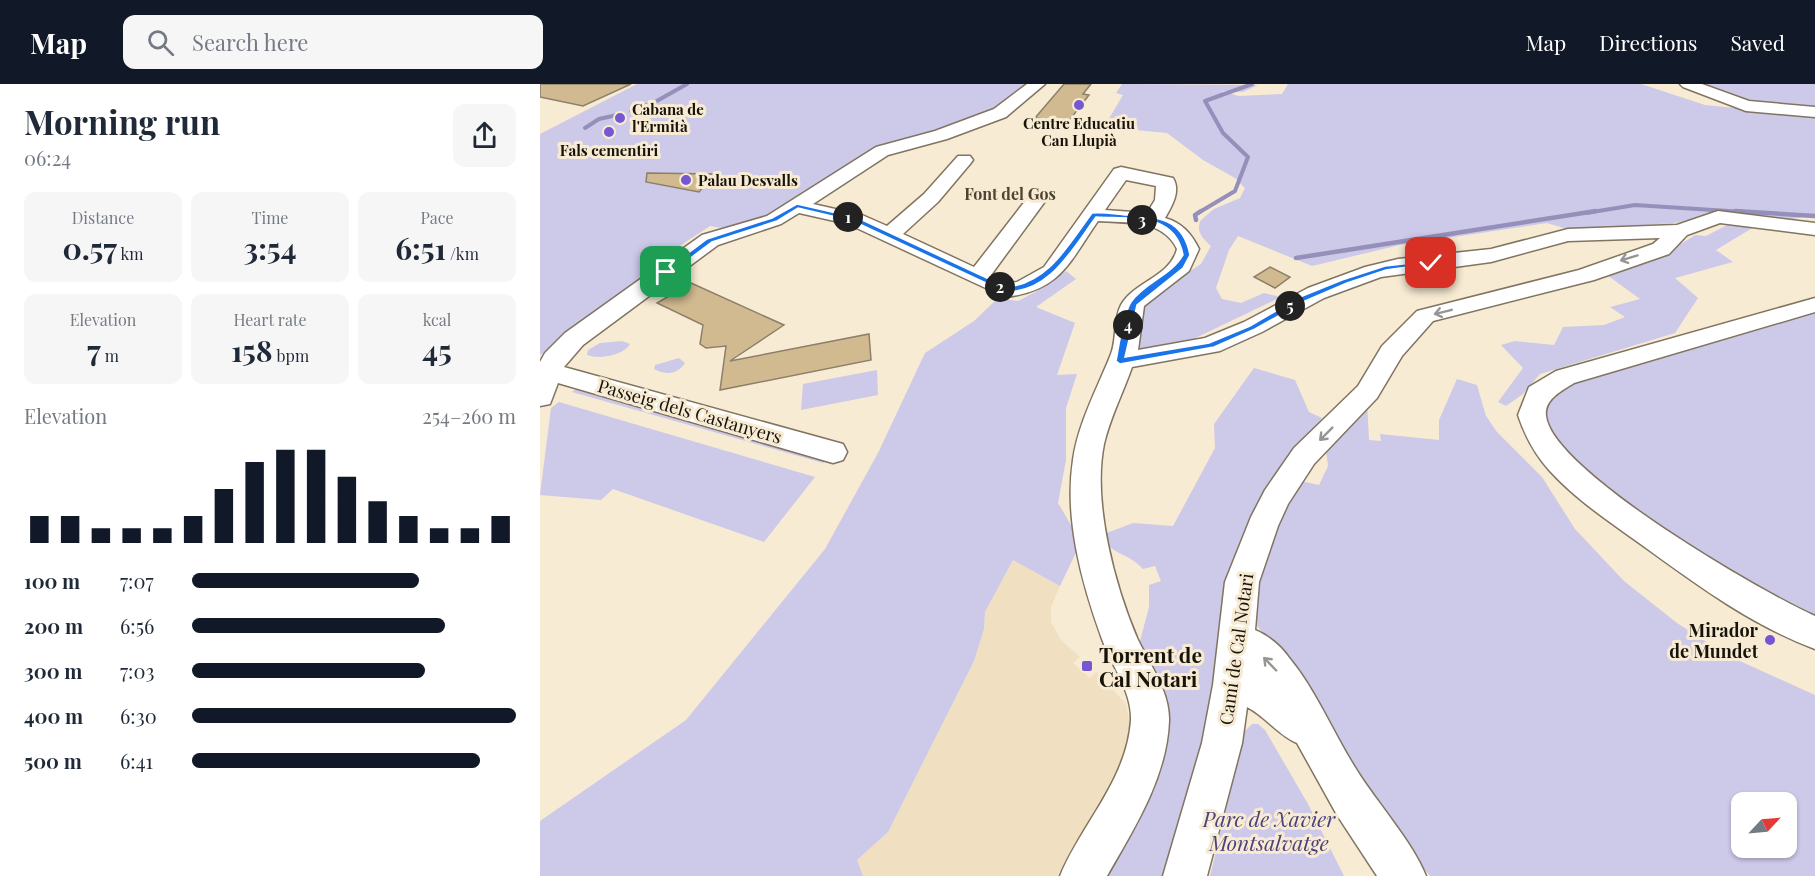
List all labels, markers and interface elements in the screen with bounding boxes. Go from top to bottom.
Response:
search box [123,15,543,69]
text: Map [30,24,87,61]
icon: search [144,26,177,59]
text: Search here [192,27,308,57]
text: Map [1525,28,1566,56]
text: Directions [1599,28,1697,56]
text: Saved [1730,28,1785,56]
marker: Centre Educatiu Can Llupià [1072,98,1086,112]
text: Morning run [24,99,220,143]
place label: Cabana de l'Ermità [632,99,704,136]
button: share [453,104,516,167]
marker: Cabana de l'Ermità [613,111,627,125]
place label: Centre Educatiu Can Llupià [1023,113,1135,150]
marker: Fals cementiri [602,125,616,139]
place label: Fals cementiri [560,140,658,160]
text: 06:24 [24,144,71,171]
place label: Palau Desvalls [698,170,798,190]
marker: Palau Desvalls [679,173,693,187]
district label: Font del Gos [964,183,1056,204]
pin: 1 [833,202,863,232]
pin: 3 [1127,205,1157,235]
text: 1 [845,206,851,227]
text: Distance [72,207,134,228]
text: Time [252,207,288,228]
text: Pace [420,207,454,228]
text: 3 [1138,209,1146,230]
text: 0.57 [63,228,117,268]
text: 3:54 [244,228,296,268]
text: 6:51 [395,228,446,268]
pin [1405,237,1456,288]
text: km [117,243,143,264]
text: /km [446,243,479,264]
pin [640,246,691,297]
icon: check [1414,246,1447,279]
one-way arrow [1620,253,1639,264]
icon: arrive [649,255,682,288]
pin: 2 [985,272,1015,302]
text: 2 [996,276,1004,297]
pin: 5 [1275,291,1305,321]
text: 5 [1286,295,1294,316]
one-way arrow [1433,306,1452,318]
text: Elevation [70,309,136,330]
text: Heart rate [233,309,307,330]
text: kcal [423,309,451,330]
pin: 4 [1113,310,1143,340]
text: 4 [1124,314,1132,335]
text: 7 [87,330,101,370]
text: 158 [231,330,273,370]
text: 45 [422,330,452,370]
text: m [101,345,119,366]
text: bpm [273,345,309,366]
street label: Passeig dels Castanyers [595,373,785,449]
text: Elevation [24,402,107,429]
text: 254–260 m [422,402,516,429]
one-way arrow [1319,426,1334,441]
text: 100 m [24,567,80,594]
text: 7:07 [120,567,154,594]
street label: Camí de Cal Notari [1213,572,1259,726]
text: 200 m [24,612,83,639]
text: 6:56 [120,612,154,639]
place label: Mirador de Mundet [1669,618,1759,663]
marker: Mirador de Mundet [1763,633,1777,647]
place label: Torrent de Cal Notari [1099,640,1202,692]
text: 300 m [24,657,82,684]
text: 7:03 [120,657,154,684]
one-way arrow [1263,657,1277,672]
marker: Torrent de Cal Notari [1080,659,1094,673]
text: 400 m [24,702,83,729]
text: 6:30 [120,702,157,729]
text: 500 m [24,747,82,774]
text: 6:41 [120,747,153,774]
north arrow [1731,792,1797,858]
map controls [1731,792,1797,858]
park label: Parc de Xavier Montsalvatge [1202,804,1336,856]

